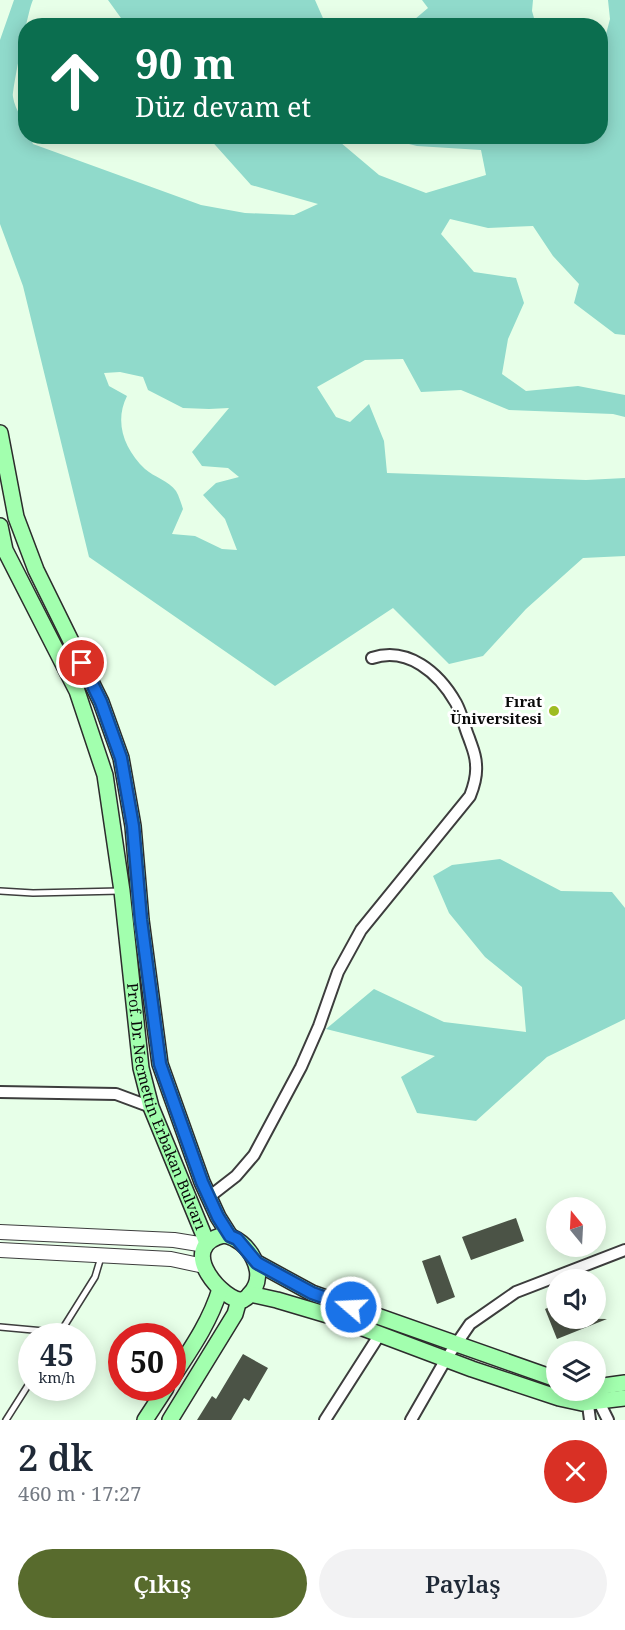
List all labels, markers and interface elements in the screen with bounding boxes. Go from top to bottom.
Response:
text: 90 m [135,34,235,91]
icon: ahead [36,42,114,120]
text: Düz devam et [135,88,311,125]
pin [56,637,107,688]
icon: arrive [65,646,98,679]
place label: Fırat Üniversitesi [450,691,543,728]
marker: Fırat Üniversitesi [547,704,561,718]
street label: Prof. Dr. Necmettin Erbakan Bulvarı [123,982,211,1233]
north arrow [546,1197,606,1257]
map controls [546,1197,606,1401]
button: sound [546,1269,606,1329]
position arrow [319,1275,383,1339]
speed limit sign: 50 [108,1323,186,1401]
text: 45 [40,1334,74,1375]
button: layers [546,1341,606,1401]
text: km/h [39,1367,75,1387]
text: 2 dk [18,1433,93,1482]
button: close [544,1440,607,1503]
text: 460 m · 17:27 [18,1480,141,1507]
button: Çıkış [18,1549,307,1618]
button: Paylaş [319,1549,607,1618]

